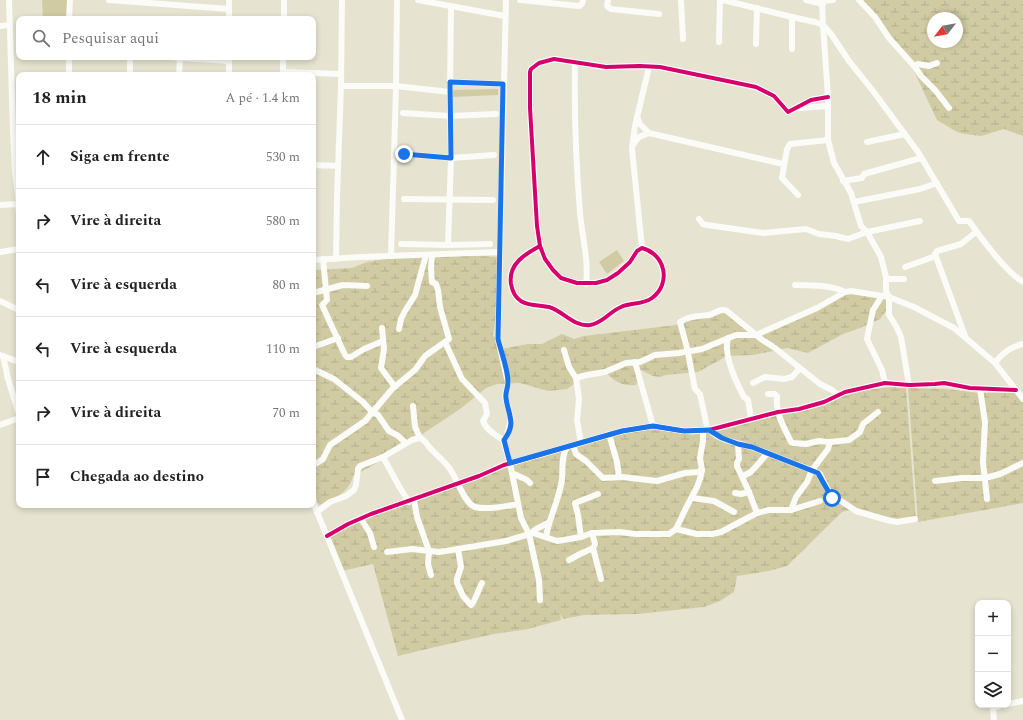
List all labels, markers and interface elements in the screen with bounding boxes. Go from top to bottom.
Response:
north arrow [927,12,963,48]
search box [16,16,316,60]
icon: search [30,27,52,49]
text: Pesquisar aqui [62,27,159,50]
text: 18 min [32,85,87,111]
text: A pé · 1.4 km [226,88,300,108]
text: Siga em frente [70,145,170,168]
route end [395,145,413,163]
icon: ahead [32,146,54,168]
text: 530 m [266,147,300,167]
text: Vire à direita [70,209,161,232]
icon: right [32,210,54,232]
text: 580 m [266,211,300,231]
text: Vire à esquerda [70,273,177,296]
icon: left [32,274,54,296]
text: 80 m [273,275,300,295]
text: Vire à esquerda [70,337,177,360]
icon: left [32,338,54,360]
text: 110 m [266,339,300,359]
text: Vire à direita [70,401,161,424]
icon: right [32,402,54,424]
text: 70 m [273,403,300,423]
text: Chegada ao destino [70,465,204,488]
icon: arrive [32,466,54,488]
route start [823,489,841,507]
map controls [975,600,1011,708]
button: + [975,600,1011,636]
button: − [975,636,1011,672]
button: layers [975,672,1011,708]

